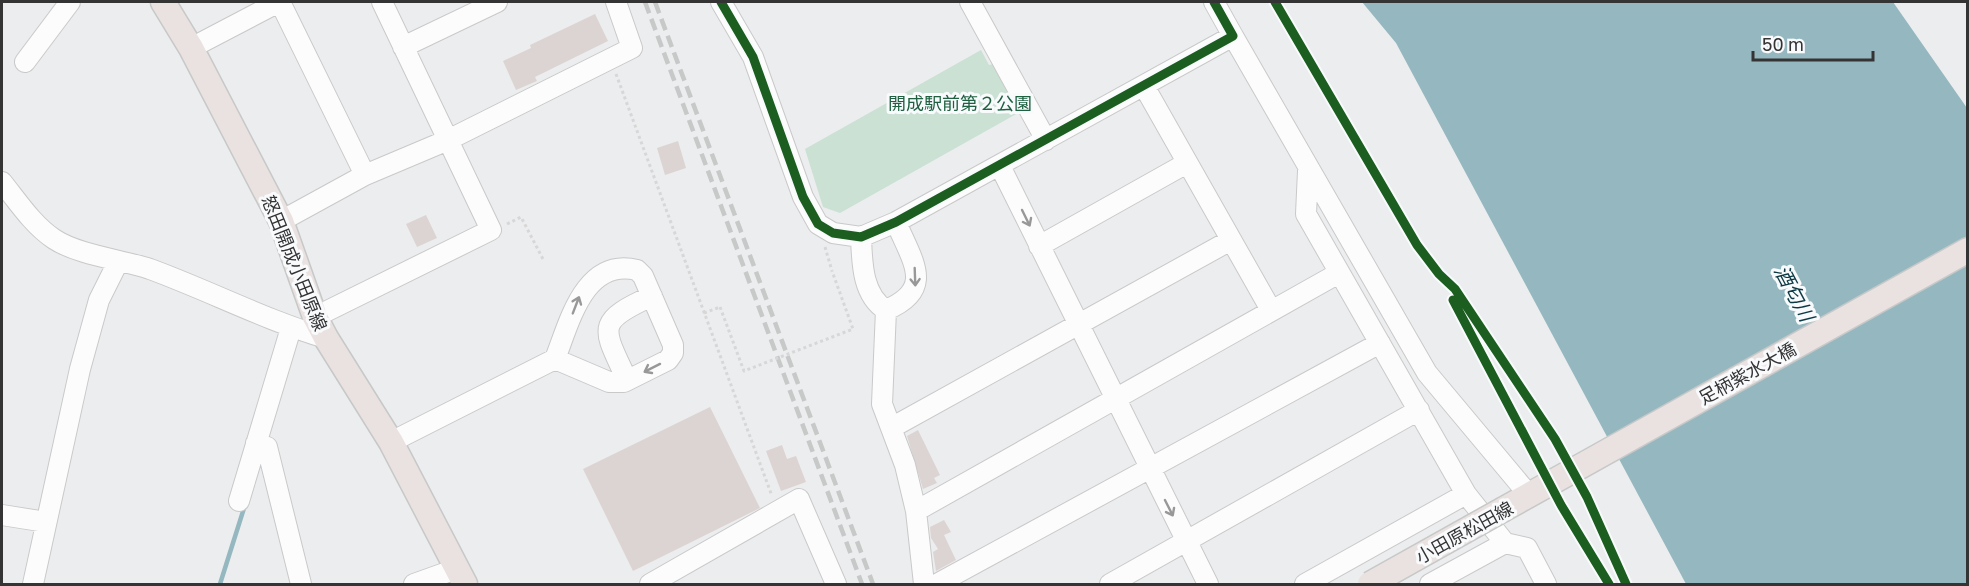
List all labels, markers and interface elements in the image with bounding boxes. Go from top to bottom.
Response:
scale bar [1753,24,1873,62]
text: 50 m [1762,33,1804,55]
park label: 開成駅前第２公園 [888,92,1032,114]
street label: 怒田開成小田原線 [258,192,332,334]
one-way arrow [1020,209,1032,227]
water label: 酒匂川 [1770,261,1821,327]
one-way arrow [909,267,921,286]
one-way arrow [572,296,583,315]
street label: 足柄紫水大橋 [1694,337,1800,409]
one-way arrow [644,362,662,374]
street label: 小田原松田線 [1411,496,1517,568]
one-way arrow [1164,499,1175,517]

